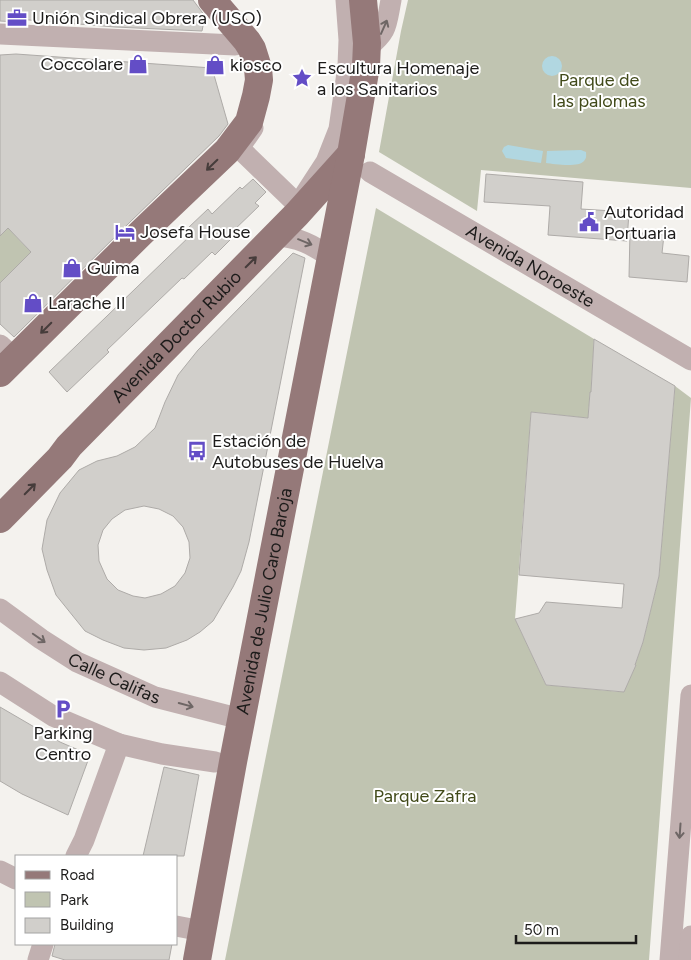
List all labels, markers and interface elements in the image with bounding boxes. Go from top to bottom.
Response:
office icon: Unión Sindical Obrera (USO) [6,7,28,29]
place label: Unión Sindical Obrera (USO) [32,7,262,29]
one-way arrow [380,20,390,35]
place label: Coccolare [41,53,123,75]
shop icon: Coccolare [127,53,149,75]
shop icon: kiosco [204,54,226,76]
place label: kiosco [230,54,282,76]
place label: Escultura Homenaje a los Sanitarios [317,57,480,100]
place icon: Escultura Homenaje a los Sanitarios [291,67,313,89]
park label: Parque de las palomas [552,69,646,112]
one-way arrow [206,159,218,172]
place label: Autoridad Portuaria [604,201,684,244]
public building icon: Autoridad Portuaria [578,211,600,233]
street label: Avenida Noroeste [462,220,599,312]
hotel icon: Josefa House [114,221,136,243]
place label: Josefa House [140,221,251,243]
one-way arrow [297,238,312,248]
one-way arrow [245,256,257,268]
shop icon: Guima [61,257,83,279]
place label: Guima [87,257,139,279]
street label: Avenida Doctor Rubio [107,266,246,407]
shop icon: Larache II [22,292,44,314]
place label: Larache II [48,292,126,314]
one-way arrow [40,322,52,334]
place label: Estación de Autobuses de Huelva [212,430,384,473]
bus stop icon: Estación de Autobuses de Huelva [186,440,208,462]
one-way arrow [24,482,36,495]
street label: Avenida de Julio Caro Baroja [231,486,297,717]
one-way arrow [32,633,46,643]
street label: Calle Califas [64,648,162,709]
parking icon: Parking Centro [52,698,74,720]
one-way arrow [178,701,194,710]
place label: Parking Centro [33,722,93,765]
park label: Parque Zafra [374,785,476,807]
one-way arrow [676,822,685,838]
legend [15,855,178,945]
text: Road [60,866,95,884]
text: Park [60,891,89,909]
scale bar [516,912,636,944]
text: Building [60,916,114,934]
text: 50 m [524,921,559,939]

